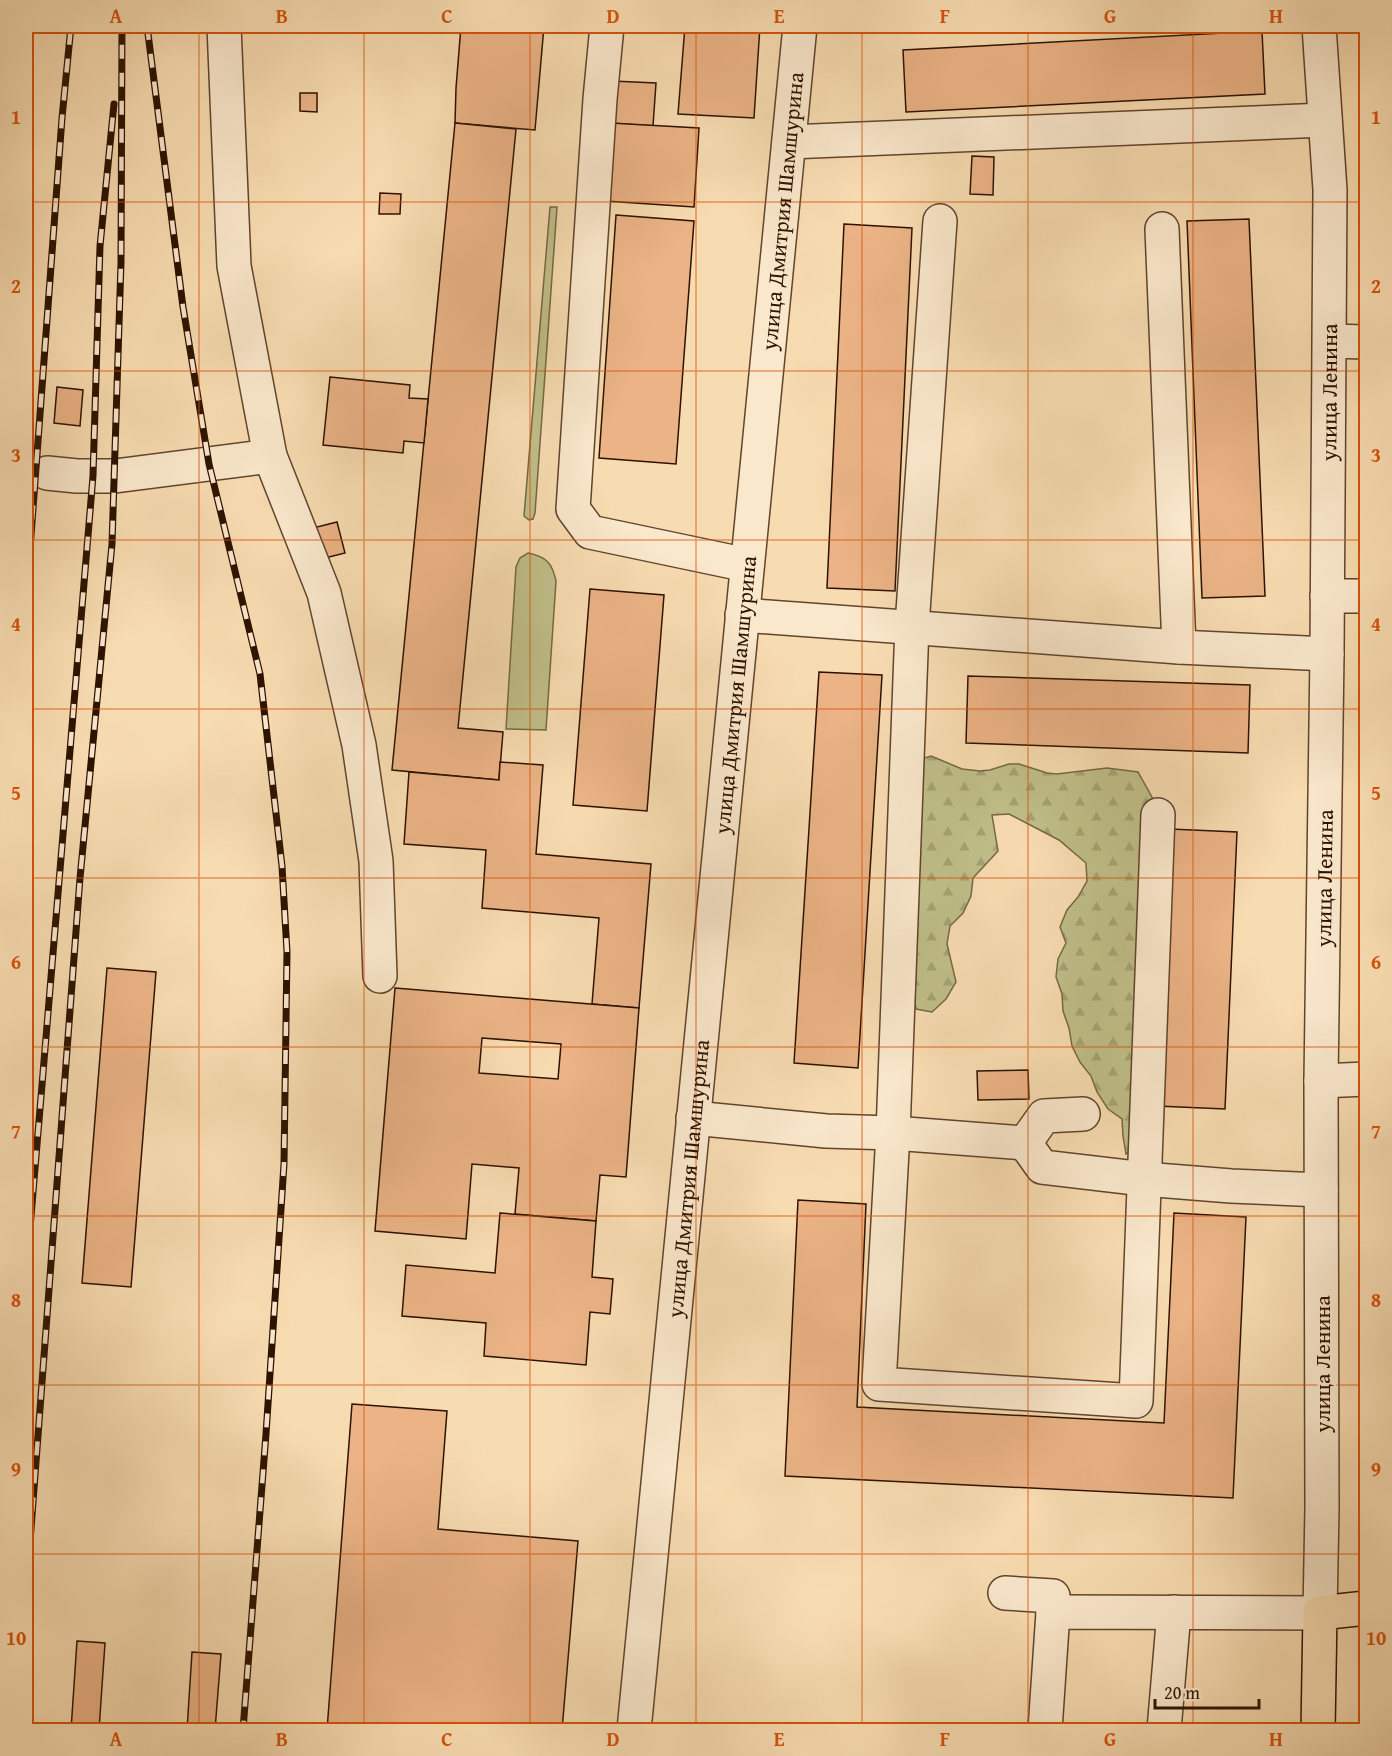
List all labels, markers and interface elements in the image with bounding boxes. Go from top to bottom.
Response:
text: A [110,1,123,30]
text: B [276,1,288,30]
text: C [441,1,453,30]
text: D [606,1,620,30]
text: E [774,1,785,30]
text: F [940,1,950,30]
text: G [1104,1,1116,30]
text: H [1269,1,1283,30]
street label: улица Дмитрия Шамшурина [752,70,811,353]
text: 1 [11,102,21,131]
text: 1 [1371,102,1381,131]
text: 2 [11,271,21,300]
text: 2 [1371,271,1381,300]
street label: улица Ленина [1312,323,1345,462]
text: 3 [11,440,21,469]
text: 3 [1371,440,1381,469]
street label: улица Дмитрия Шамшурина [705,554,764,837]
text: 4 [11,609,21,638]
text: 4 [1371,609,1381,638]
text: 5 [11,778,21,807]
text: 5 [1371,778,1381,807]
street label: улица Ленина [1307,809,1341,948]
text: 6 [11,947,21,976]
text: 6 [1371,947,1381,976]
street label: улица Дмитрия Шамшурина [658,1037,717,1320]
text: 7 [11,1116,21,1145]
text: 7 [1371,1116,1381,1145]
text: 8 [11,1285,21,1314]
text: 8 [1371,1285,1381,1314]
street label: улица Ленина [1306,1295,1338,1434]
text: 9 [11,1454,21,1483]
text: 9 [1371,1454,1381,1483]
text: 10 [6,1623,26,1652]
text: 10 [1366,1623,1386,1652]
scale bar [1155,1672,1258,1710]
text: 20 m [1164,1679,1200,1706]
text: A [110,1724,123,1753]
text: B [276,1724,288,1753]
text: C [441,1724,453,1753]
text: D [606,1724,620,1753]
text: E [774,1724,785,1753]
text: F [940,1724,950,1753]
text: G [1104,1724,1116,1753]
text: H [1269,1724,1283,1753]

